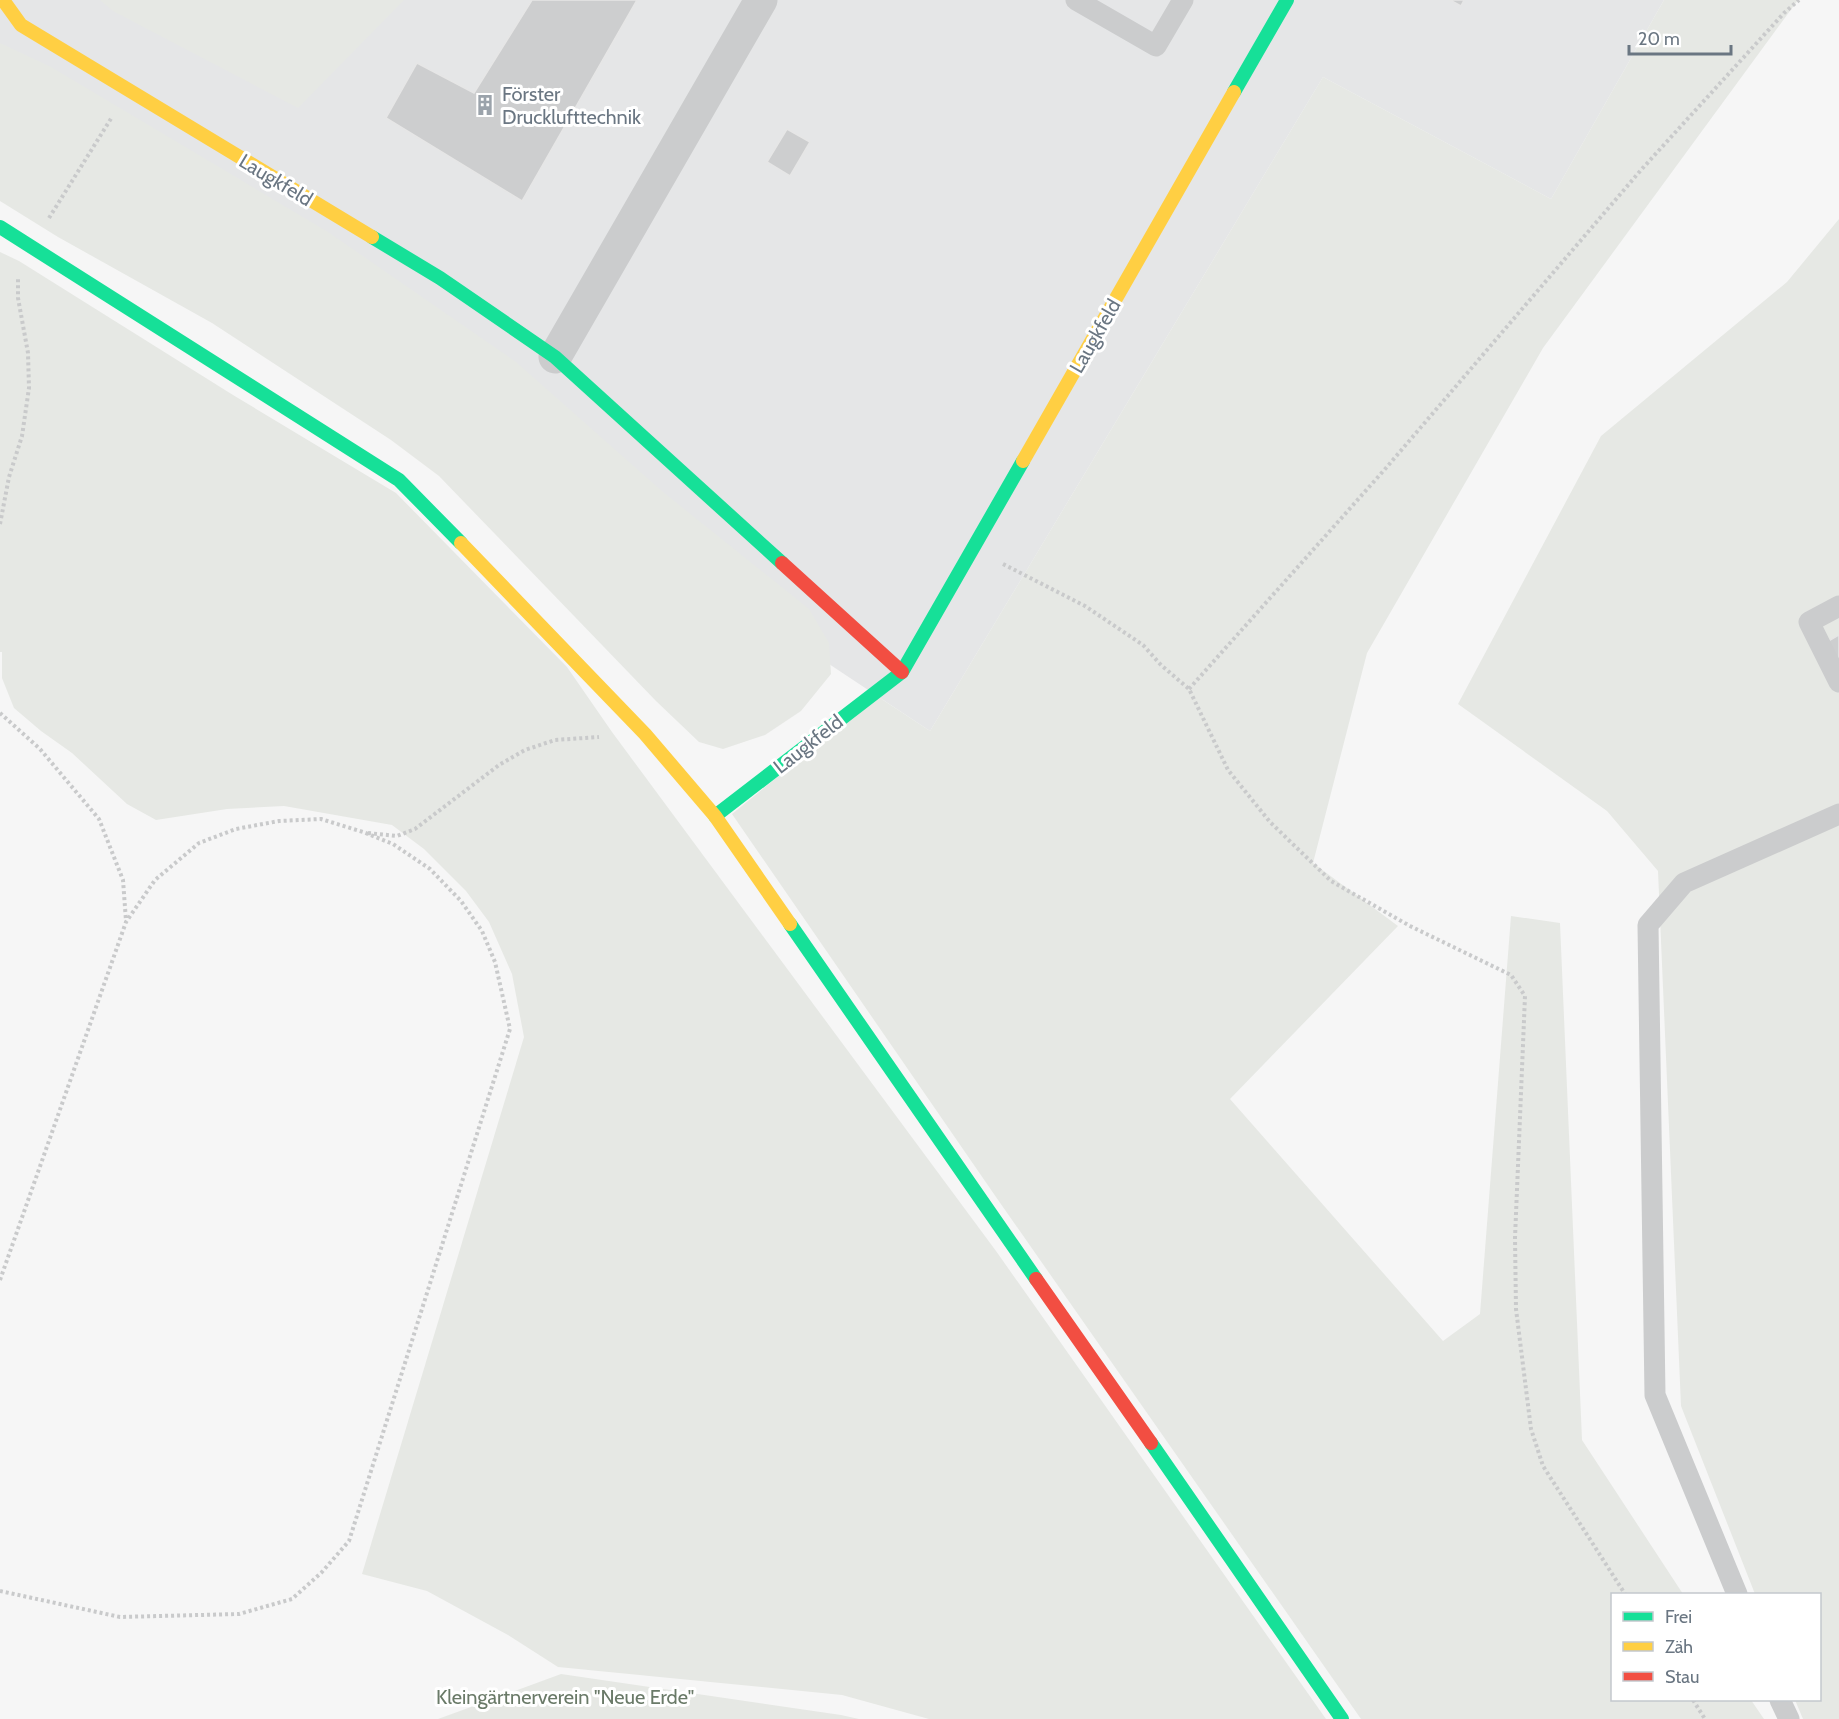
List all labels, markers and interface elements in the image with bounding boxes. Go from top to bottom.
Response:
scale bar [1629,18,1731,56]
text: 20 m [1638,28,1680,50]
place label: Förster Drucklufttechnik [502,82,641,129]
building icon: Förster Drucklufttechnik [473,93,497,117]
street label: Laugkfeld [235,149,317,211]
street label: Laugkfeld [1064,295,1126,377]
street label: Laugkfeld [769,709,847,779]
legend [1611,1593,1821,1701]
text: Frei [1665,1606,1692,1628]
text: Zäh [1665,1636,1693,1658]
text: Stau [1665,1666,1699,1688]
park label: Kleingärtnerverein "Neue Erde" [436,1685,694,1709]

